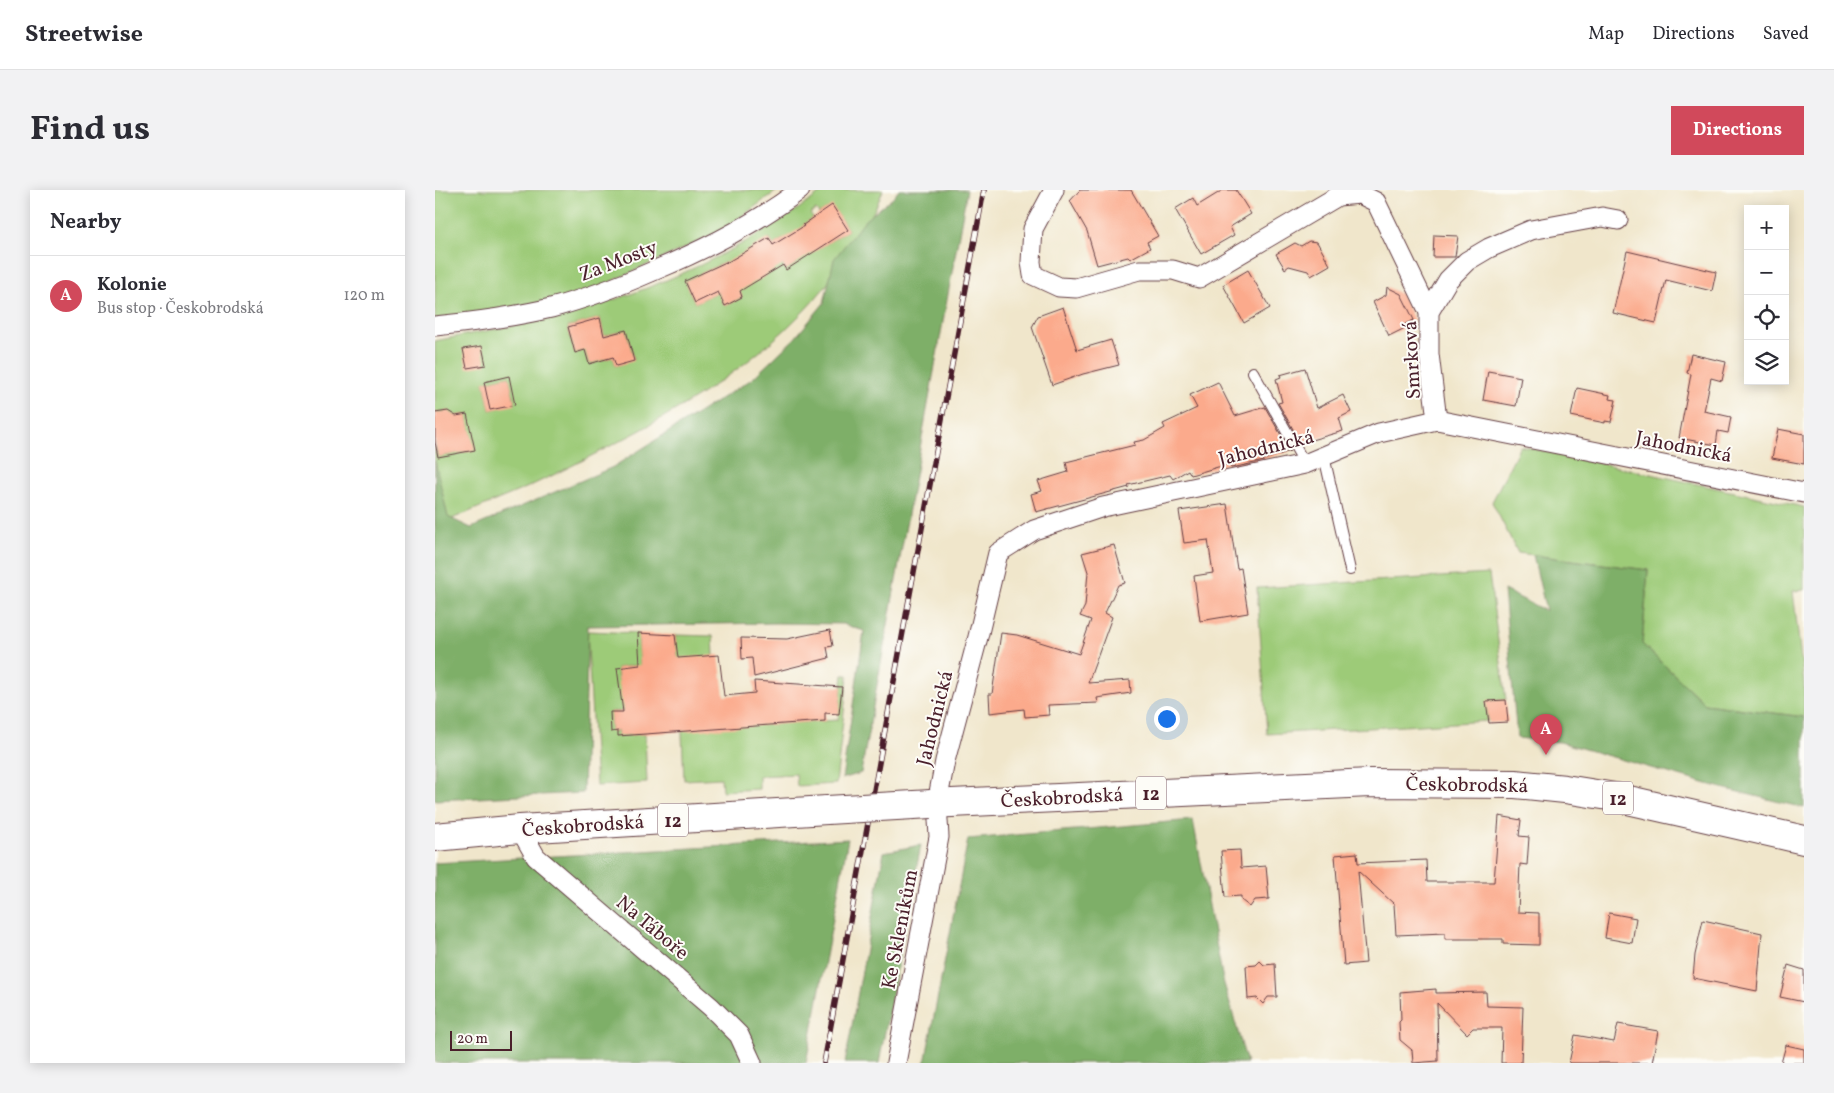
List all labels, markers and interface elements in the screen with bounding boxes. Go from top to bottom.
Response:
text: Streetwise [25,18,143,52]
text: Map [1588,22,1624,47]
text: Directions [1652,22,1735,47]
text: Saved [1763,22,1809,47]
text: Find us [30,106,150,154]
button: Directions [1671,106,1804,155]
map controls [1744,205,1789,385]
button: + [1744,205,1789,250]
text: Nearby [50,208,121,237]
street label: Za Mosty [575,234,662,290]
button: − [1744,250,1789,295]
text: Kolonie [97,272,167,298]
text: A [60,285,72,307]
text: 120 m [343,285,385,307]
button: locate [1744,295,1789,340]
text: Bus stop · Českobrodská [97,298,264,320]
street label: Smrková [1397,320,1429,400]
button: layers [1744,340,1789,385]
street label: Jahodnická [1216,424,1317,474]
street label: Jahodnická [1633,425,1734,471]
street label: Jahodnická [911,668,961,769]
your location [1154,706,1180,732]
pin: A [1530,714,1562,755]
street label: Českobrodská [1405,771,1529,801]
road number: 12 [1136,776,1166,810]
street label: Českobrodská [1000,782,1124,816]
road number: 12 [1603,782,1633,814]
road number: 12 [658,804,688,836]
street label: Českobrodská [521,809,645,845]
street label: Ke Skleníkům [876,867,926,992]
street label: Na Táboře [609,890,694,967]
scale bar [450,1028,513,1051]
text: 20 m [457,1030,488,1049]

